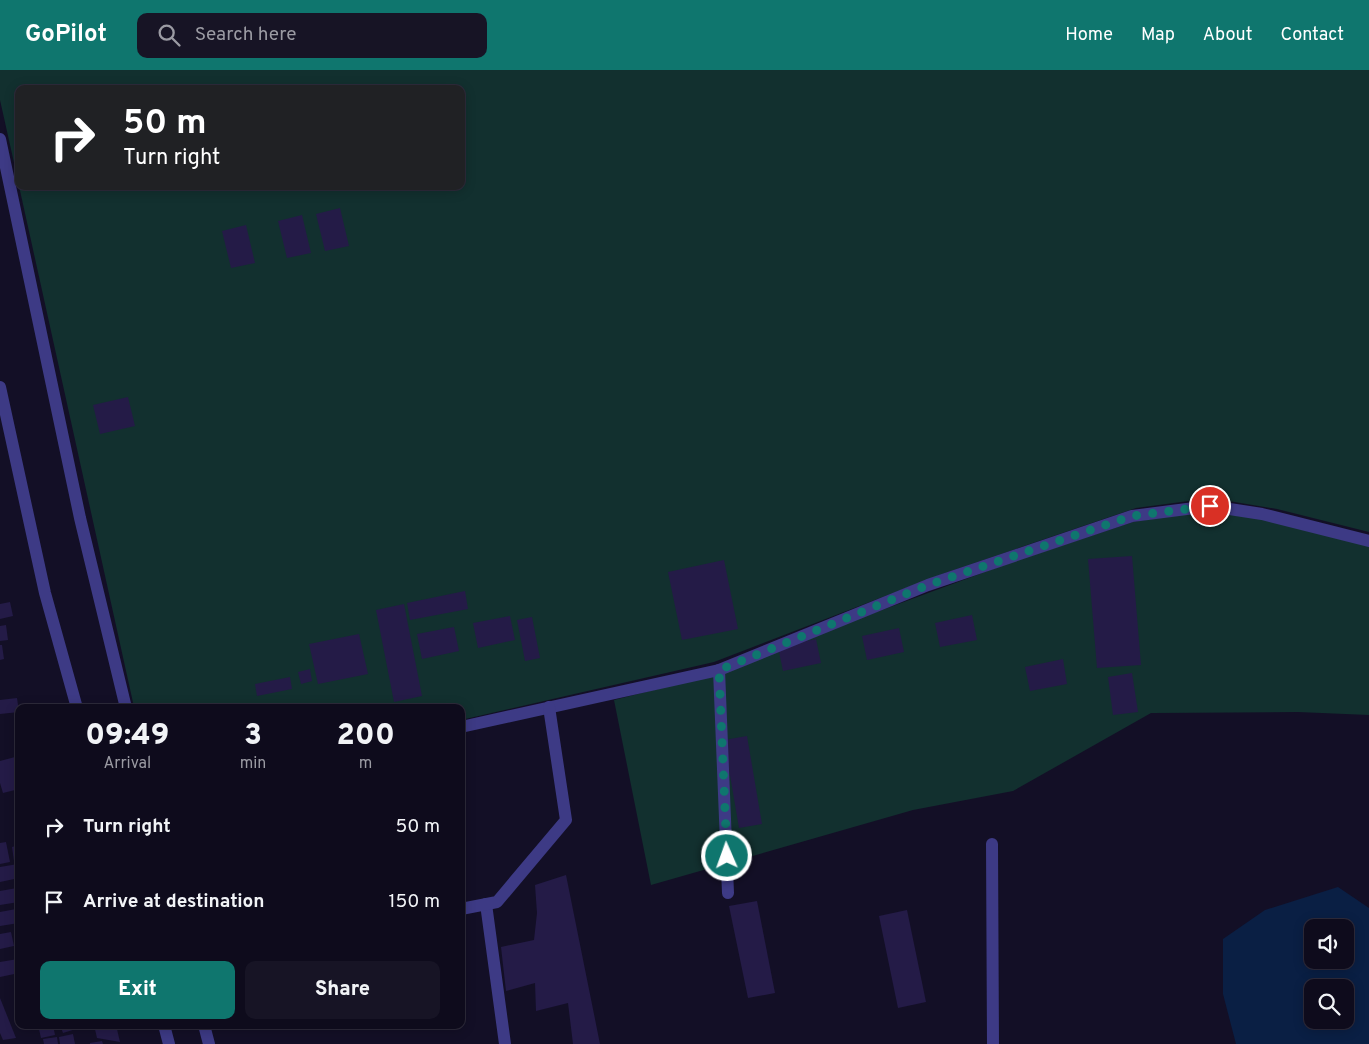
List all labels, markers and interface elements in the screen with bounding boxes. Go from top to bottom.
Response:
search box [137,13,487,58]
text: GoPilot [25,20,107,50]
icon: search [155,21,183,49]
text: Search here [195,23,296,47]
text: Home [1065,24,1113,47]
text: Map [1141,24,1175,47]
text: About [1203,24,1252,47]
text: Contact [1280,24,1344,47]
text: 50 m [123,102,207,146]
icon: right [40,105,105,170]
text: Turn right [123,145,220,172]
pin [1189,485,1231,527]
icon: arrive [1196,492,1224,520]
text: 09:49 [85,718,169,755]
text: 3 [244,718,262,755]
text: 200 [336,718,395,755]
text: Arrival [103,754,151,774]
text: min [240,754,266,774]
text: m [359,754,372,774]
icon: right [40,813,68,841]
text: Turn right [83,815,171,839]
text: 50 m [395,815,440,839]
position arrow [700,829,752,881]
icon: arrive [40,888,68,916]
text: Arrive at destination [83,890,264,914]
text: 150 m [388,890,440,914]
map controls [1304,919,1354,1029]
button: sound [1304,919,1354,969]
button: Exit [40,961,235,1019]
button: Share [245,961,440,1019]
button: search [1304,979,1354,1029]

